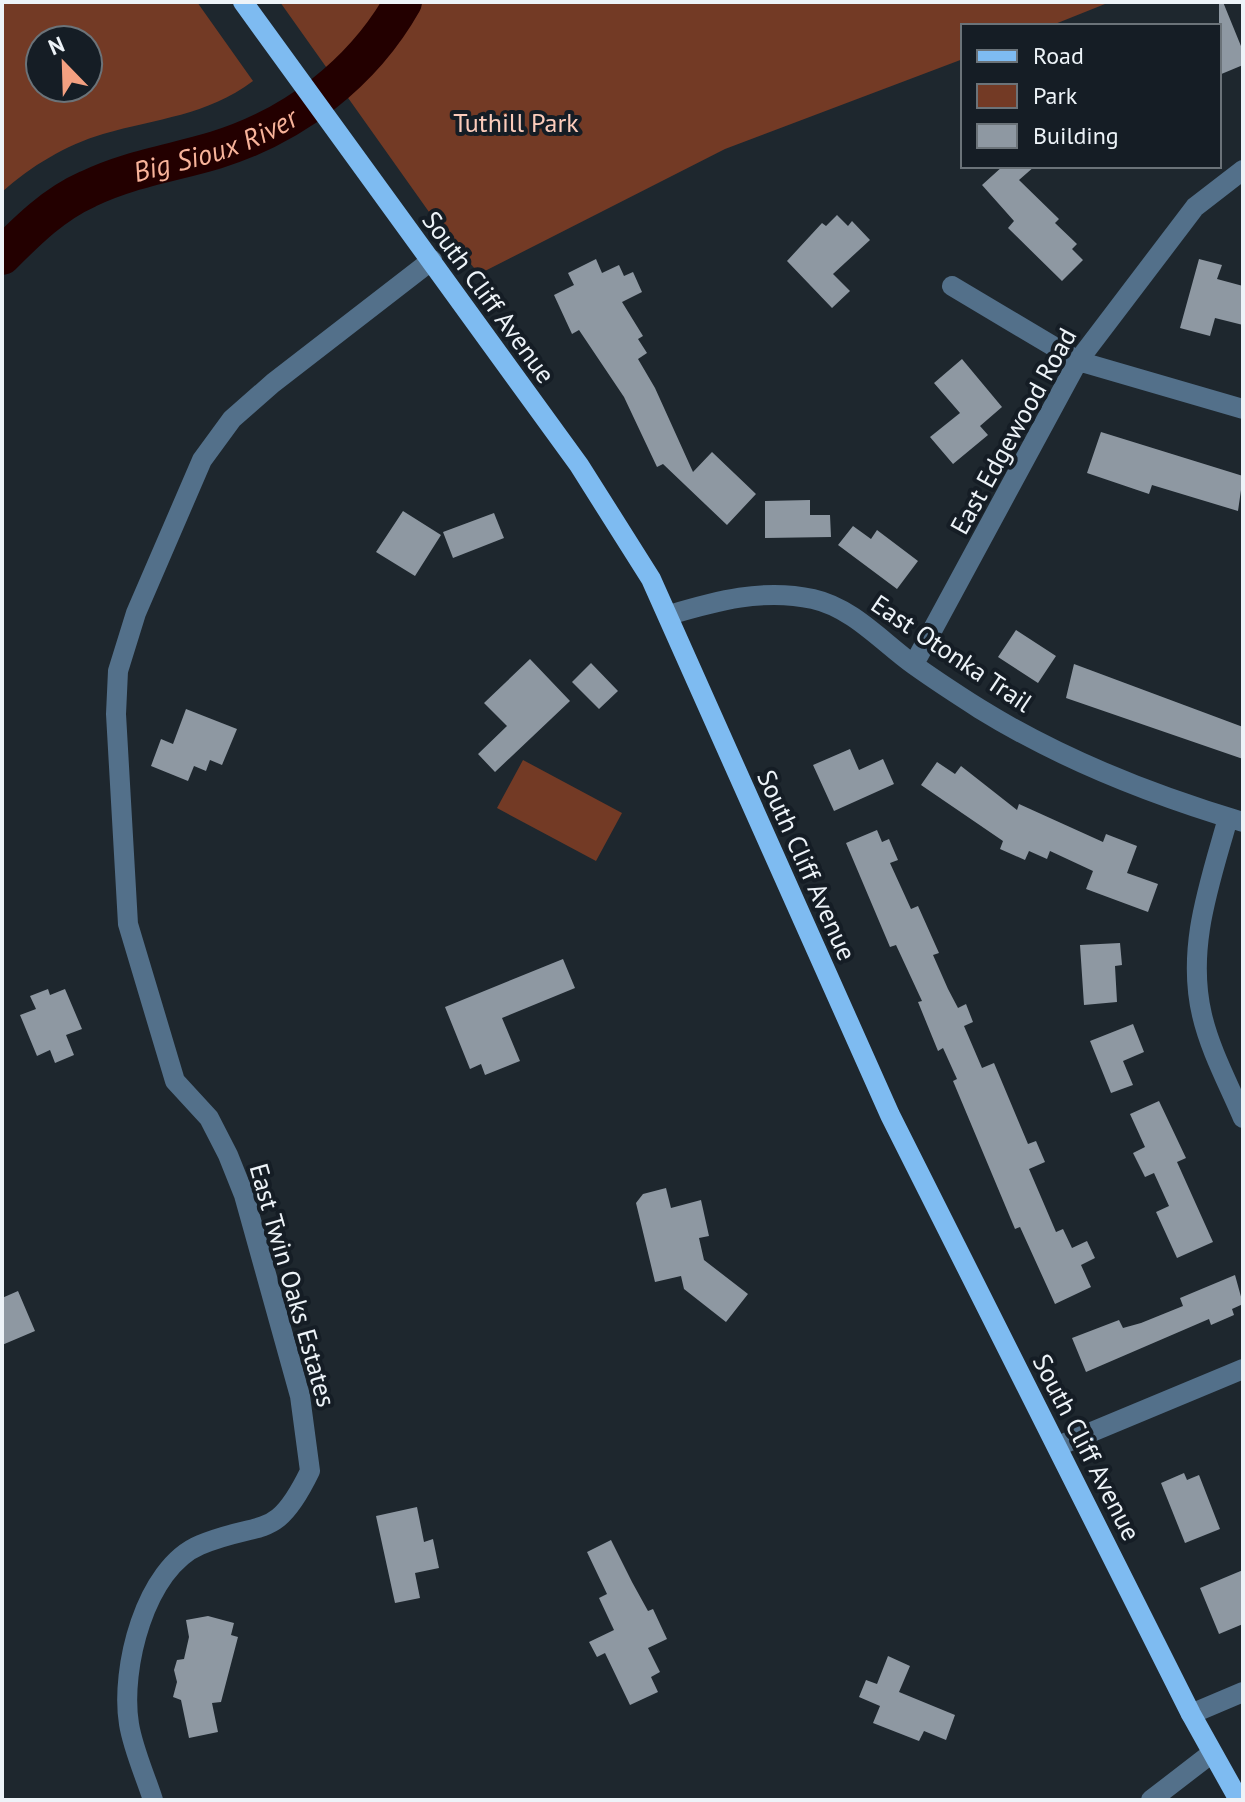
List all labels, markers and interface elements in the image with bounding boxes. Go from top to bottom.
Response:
north arrow [24,24,104,104]
legend [961,24,1221,168]
text: N [44,30,68,61]
text: Road [1033,40,1084,71]
text: Park [1033,80,1078,111]
water label: Big Sioux River [128,98,305,190]
park label: Tuthill Park [453,106,579,139]
text: Building [1033,120,1119,151]
street label: South Cliff Avenue [415,204,563,390]
street label: East Edgewood Road [943,322,1083,540]
street label: East Otonka Trail [865,587,1039,719]
street label: South Cliff Avenue [750,765,864,965]
street label: East Twin Oaks Estates [242,1160,344,1410]
street label: South Cliff Avenue [1026,1348,1148,1546]

